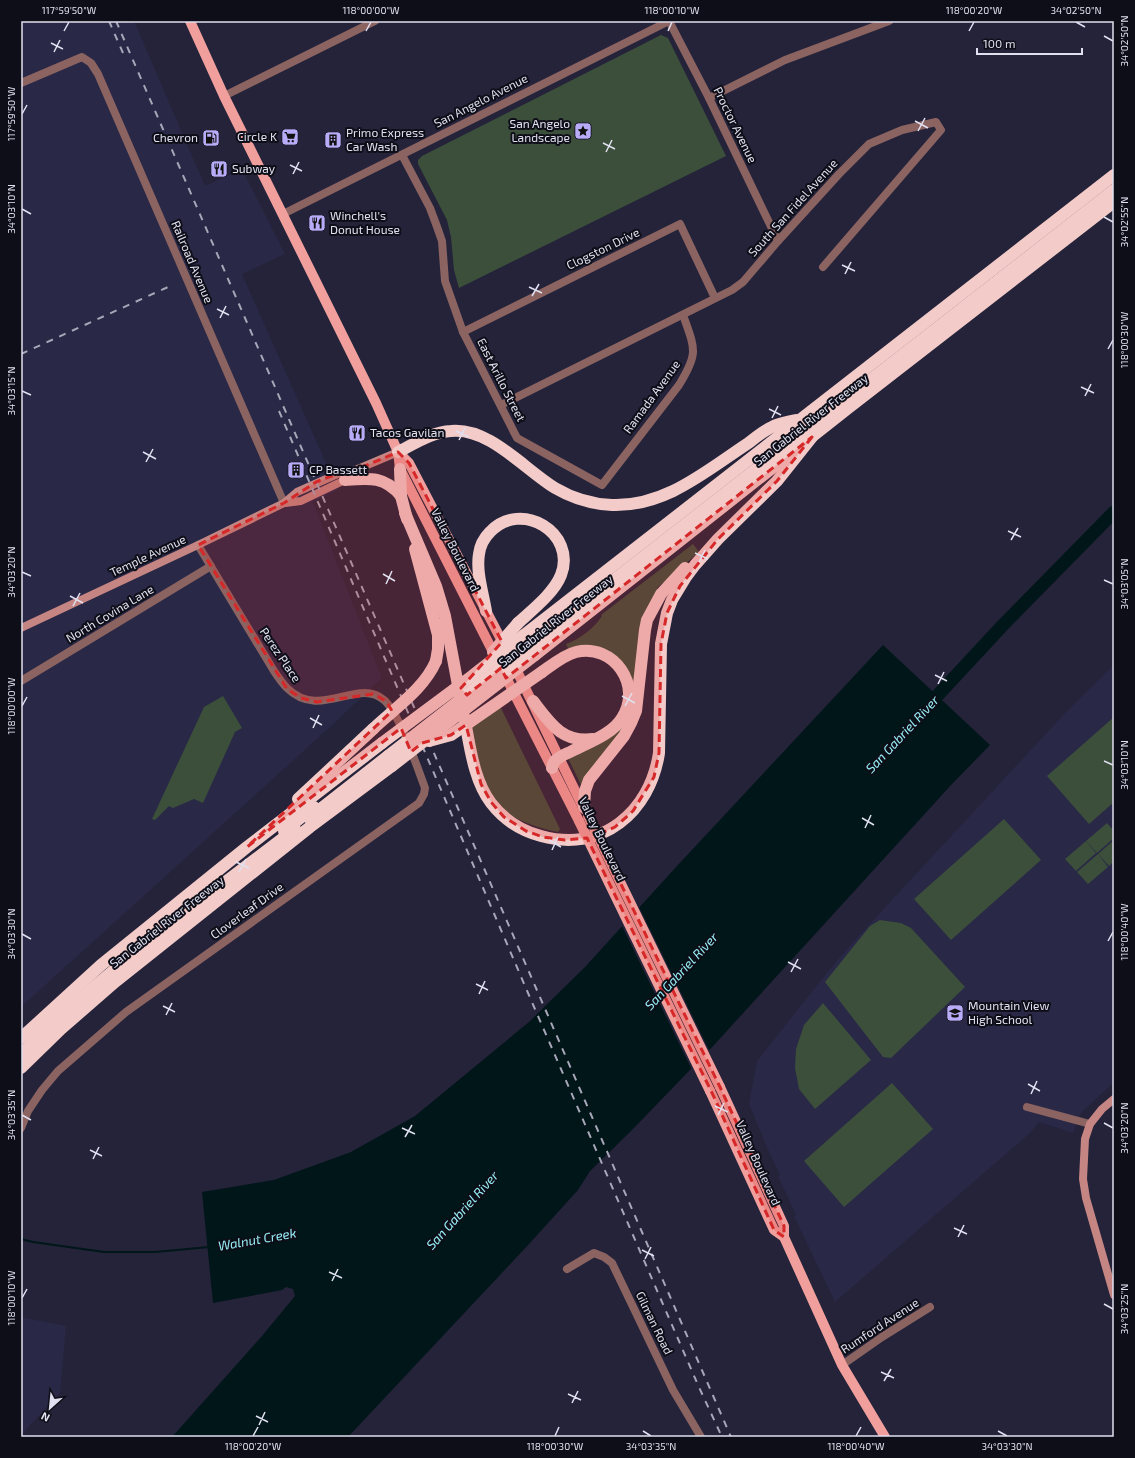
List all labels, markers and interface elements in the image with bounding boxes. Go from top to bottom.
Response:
text: 117°59'50"W [42,4,97,16]
text: 118°00'00"W [343,4,400,16]
text: 118°00'10"W [645,4,700,16]
text: 118°00'20"W [946,4,1003,16]
text: 34°02'50"N [1050,4,1102,16]
text: 34°02'50"N [1118,15,1130,67]
scale bar [977,30,1082,56]
text: 100 m [983,36,1015,50]
street label: San Angelo Avenue [431,70,530,130]
street label: Proctor Avenue [711,84,760,165]
text: 117°59'50"W [5,86,17,141]
place label: San Angelo Landscape [509,116,570,144]
place icon: San Angelo Landscape [573,121,593,141]
place label: Primo Express Car Wash [346,125,424,153]
supermarket icon: Circle K [280,127,300,147]
fuel station icon: Chevron [201,128,221,148]
place label: Circle K [237,129,277,143]
place label: Chevron [153,130,198,144]
building icon: Primo Express Car Wash [323,130,343,150]
street label: South San Fidel Avenue [745,156,840,259]
restaurant icon: Subway [209,159,229,179]
place label: Subway [232,161,276,175]
text: 34°03'10"N [5,184,17,234]
text: 34°02'55"N [1118,197,1130,247]
place label: Winchell's Donut House [330,208,400,236]
restaurant icon: Winchell's Donut House [307,213,327,233]
street label: Railroad Avenue [169,218,217,305]
street label: Clogston Drive [564,224,641,272]
text: 118°00'30"W [1118,311,1130,368]
street label: East Arillo Street [475,336,529,424]
street label: Ramada Avenue [620,357,682,436]
text: 34°03'15"N [5,367,17,415]
street label: San Gabriel River Freeway [750,370,871,468]
restaurant icon: Tacos Gavilan [347,423,367,443]
place label: Tacos Gavilan [370,425,444,439]
building icon: CP Bassett [286,460,306,480]
place label: CP Bassett [309,462,368,476]
street label: Valley Boulevard [429,506,483,593]
street label: Temple Avenue [107,531,188,579]
text: 34°03'20"N [5,546,17,598]
text: 34°03'05"N [1118,559,1130,610]
street label: San Gabriel River Freeway [495,571,616,669]
street label: North Covina Lane [63,581,156,645]
street label: Perez Place [257,624,304,684]
text: 118°00'00"W [5,677,17,734]
water label: San Gabriel River [862,691,943,776]
text: 34°03'10"N [1118,740,1130,790]
street label: Valley Boulevard [577,794,629,883]
street label: San Gabriel River Freeway [106,872,227,970]
street label: Cloverleaf Drive [207,879,286,941]
text: 118°00'40"W [1118,903,1130,960]
text: 34°03'30"N [5,908,17,960]
water label: San Gabriel River [641,928,722,1013]
place label: Mountain View High School [968,998,1049,1026]
school or university icon: Mountain View High School [945,1003,965,1023]
text: 34°03'35"N [5,1090,17,1140]
text: 34°03'20"N [1118,1102,1130,1154]
street label: Valley Boulevard [734,1118,784,1207]
water label: San Gabriel River [423,1167,502,1253]
water label: Walnut Creek [217,1224,298,1254]
text: 118°00'10"W [5,1270,17,1325]
text: 34°03'25"N [1118,1284,1130,1334]
street label: Gilman Road [634,1289,676,1356]
street label: Rumford Avenue [838,1295,921,1356]
north arrow [30,1388,70,1428]
text: N [39,1410,52,1425]
text: 118°00'20"W [225,1440,282,1452]
text: 118°00'30"W [527,1440,584,1452]
text: 34°03'35"N [626,1440,676,1452]
text: 118°00'40"W [828,1440,885,1452]
text: 34°03'30"N [981,1440,1033,1452]

